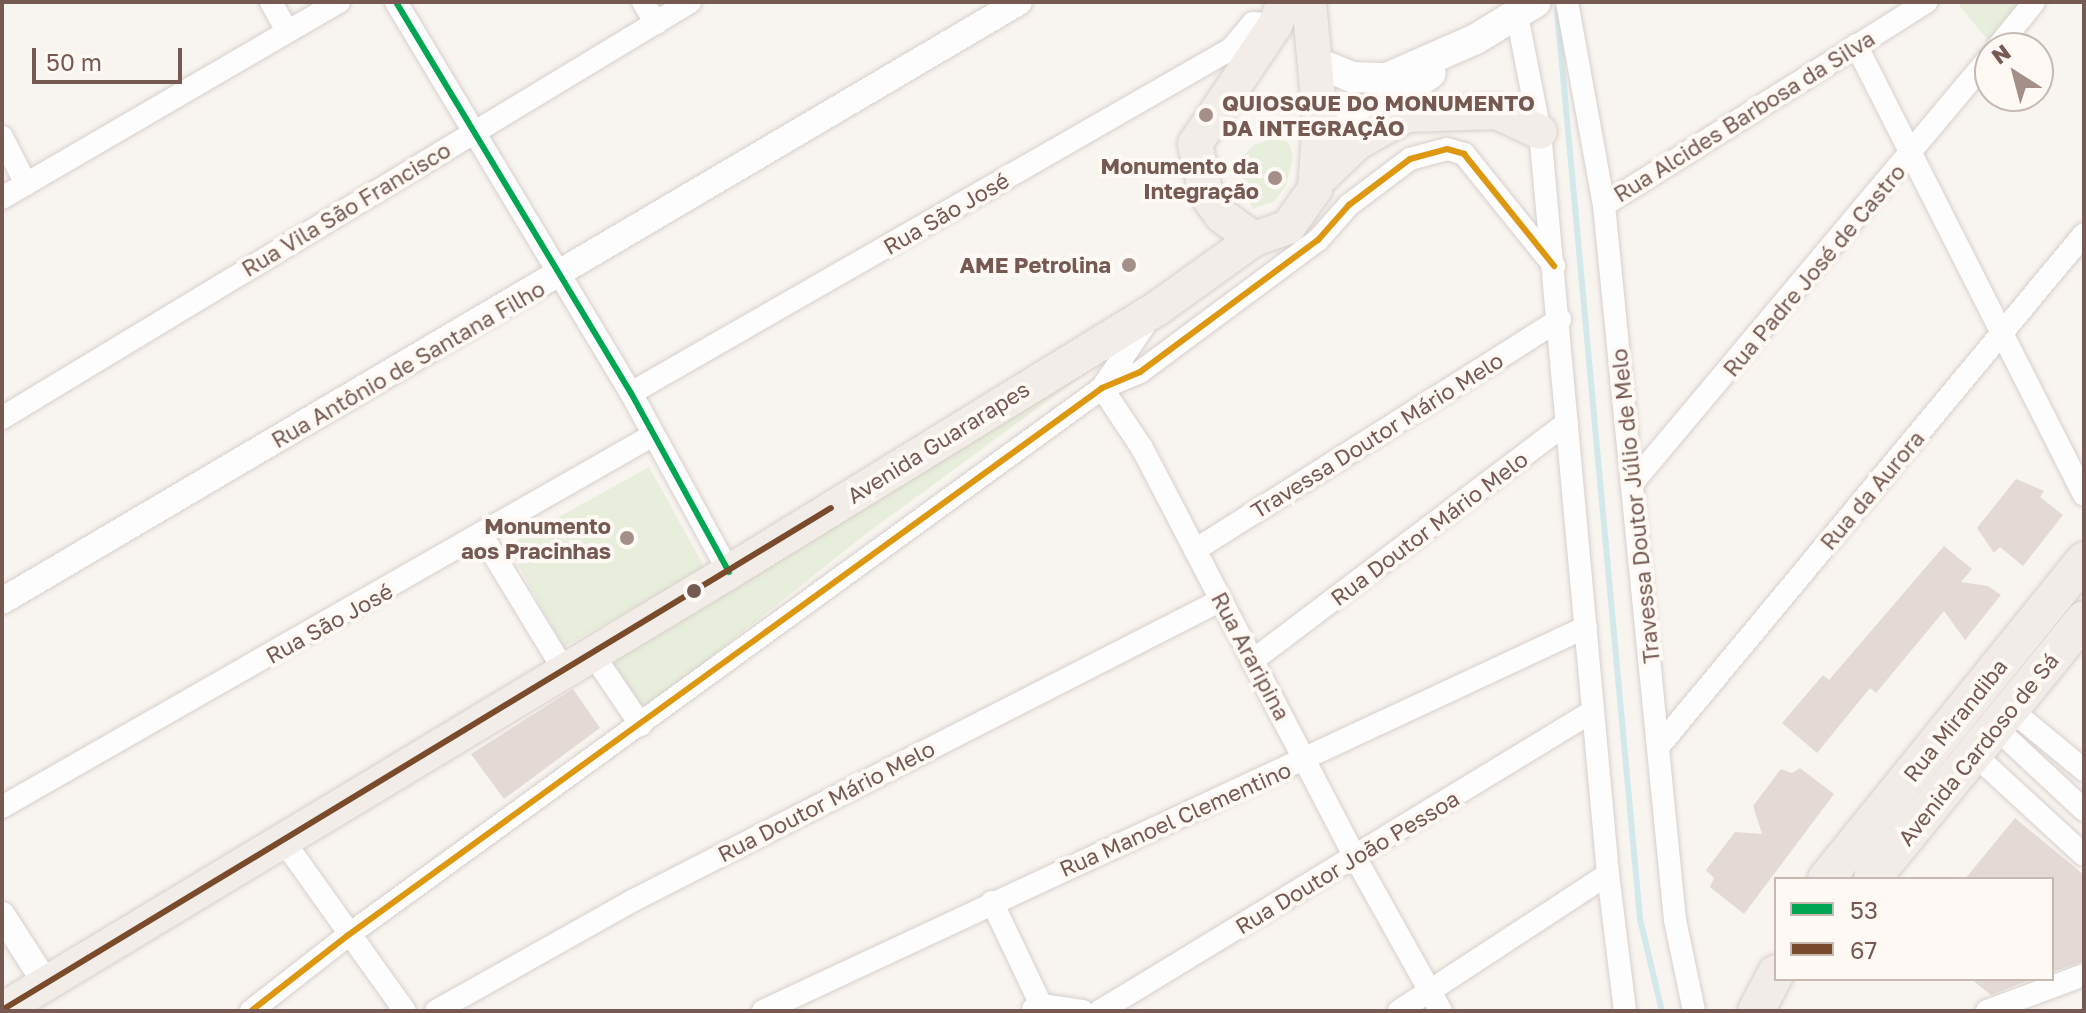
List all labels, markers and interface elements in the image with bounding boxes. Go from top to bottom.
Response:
street label: Rua Alcides Barbosa da Silva [1609,25,1879,207]
scale bar [36,32,186,82]
north arrow [1974,32,2054,112]
text: N [1986,38,2015,70]
text: 50 m [46,47,102,76]
place label: QUIOSQUE DO MONUMENTO DA INTEGRAÇÃO [1222,89,1535,140]
marker: QUIOSQUE DO MONUMENTO DA INTEGRAÇÃO [1197,106,1215,124]
street label: Rua Vila São Francisco [237,136,455,282]
place label: Monumento da Integração [1100,152,1259,204]
street label: Rua Padre José de Castro [1717,158,1911,382]
street label: Rua São José [878,166,1014,260]
marker: Monumento da Integração [1266,169,1284,187]
place label: AME Petrolina [959,252,1111,278]
marker: AME Petrolina [1118,254,1140,276]
street label: Rua Antônio de Santana Filho [267,275,549,453]
street label: Travessa Doutor Mário Melo [1246,346,1508,524]
street label: Travessa Doutor Júlio de Melo [1605,347,1665,665]
street label: Avenida Guararapes [842,375,1034,509]
street label: Rua da Aurora [1815,425,1929,555]
street label: Rua Doutor Mário Melo [1325,445,1533,611]
place label: Monumento aos Pracinhas [461,512,611,564]
marker: Monumento aos Pracinhas [618,529,636,547]
street label: Rua São José [261,577,397,669]
unlabelled marker [686,583,702,599]
street label: Rua Araripina [1206,587,1296,725]
street label: Avenida Cardoso de Sá [1892,647,2064,851]
street label: Rua Mirandiba [1897,653,2013,787]
street label: Rua Doutor Mário Melo [713,735,939,867]
street label: Rua Manoel Clementino [1055,756,1295,882]
street label: Rua Doutor João Pessoa [1230,785,1464,939]
legend [1774,877,2054,981]
text: 53 [1850,895,1878,924]
text: 67 [1850,935,1877,964]

